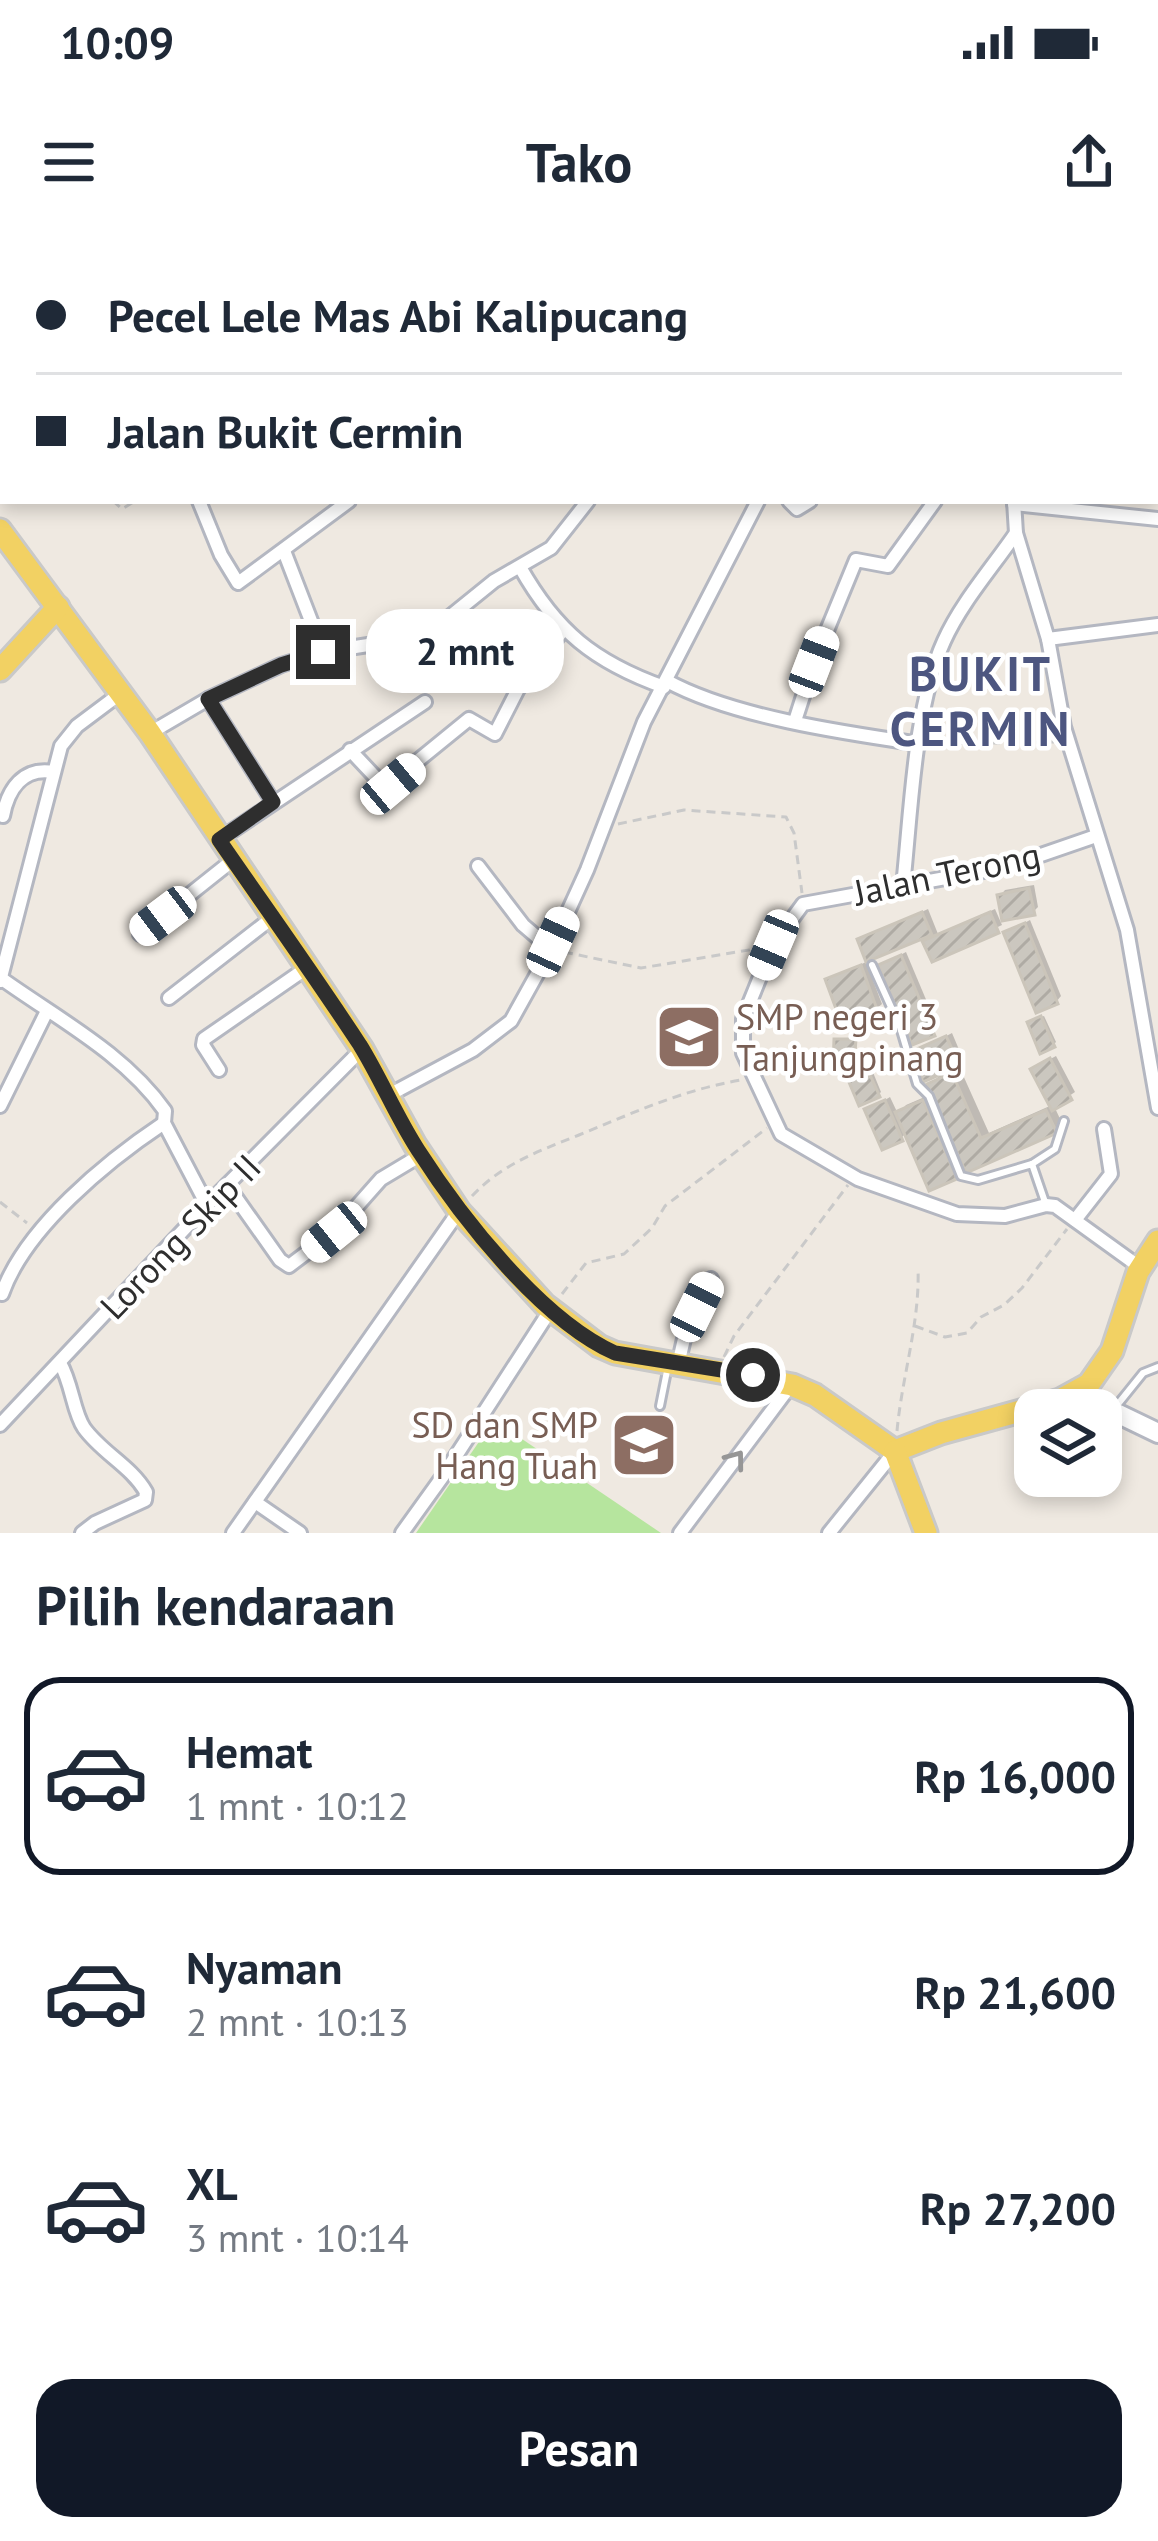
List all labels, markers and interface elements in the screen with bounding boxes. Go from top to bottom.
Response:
text: 10:09 [60,13,174,71]
text: Tako [526,127,632,197]
icon: menu [36,129,102,195]
icon: share [1056,129,1122,195]
text: Pecel Lele Mas Abi Kalipucang [108,286,688,344]
text: Jalan Bukit Cermin [108,402,463,460]
callout: 2 mnt [365,610,563,694]
car [784,622,844,702]
route end [296,625,350,679]
text: 2 mnt [416,625,514,676]
district label: BUKIT CERMIN [890,642,1072,759]
car [354,747,432,821]
street label: Jalan Terong [848,830,1044,916]
car [123,880,203,952]
car [521,902,585,982]
car [742,905,804,985]
place label: SMP negeri 3 Tanjungpinang [736,993,963,1081]
school or university icon: SMP negeri 3 Tanjungpinang [654,1002,724,1072]
street label: Lorong Skip II [89,1143,271,1329]
car [295,1195,373,1269]
car [665,1267,729,1347]
route start [726,1348,780,1402]
map controls [1014,1389,1122,1497]
button: layers [1014,1389,1122,1497]
place label: SD dan SMP Hang Tuah [411,1401,598,1489]
school or university icon: SD dan SMP Hang Tuah [609,1410,679,1480]
one-way arrow [722,1451,744,1472]
text: Pilih kendaraan [36,1570,395,1640]
icon: car [42,1722,150,1830]
text: Hemat [186,1722,312,1780]
text: Rp 16,000 [914,1747,1116,1805]
text: 1 mnt · 10:12 [186,1780,409,1831]
icon: car [42,1938,150,2046]
text: Nyaman [186,1938,342,1996]
text: Rp 21,600 [914,1963,1116,2021]
text: 2 mnt · 10:13 [186,1996,409,2047]
icon: car [42,2154,150,2262]
text: XL [186,2154,238,2212]
text: Rp 27,200 [920,2179,1116,2237]
text: 3 mnt · 10:14 [186,2212,409,2263]
button: Pesan [36,2379,1122,2517]

